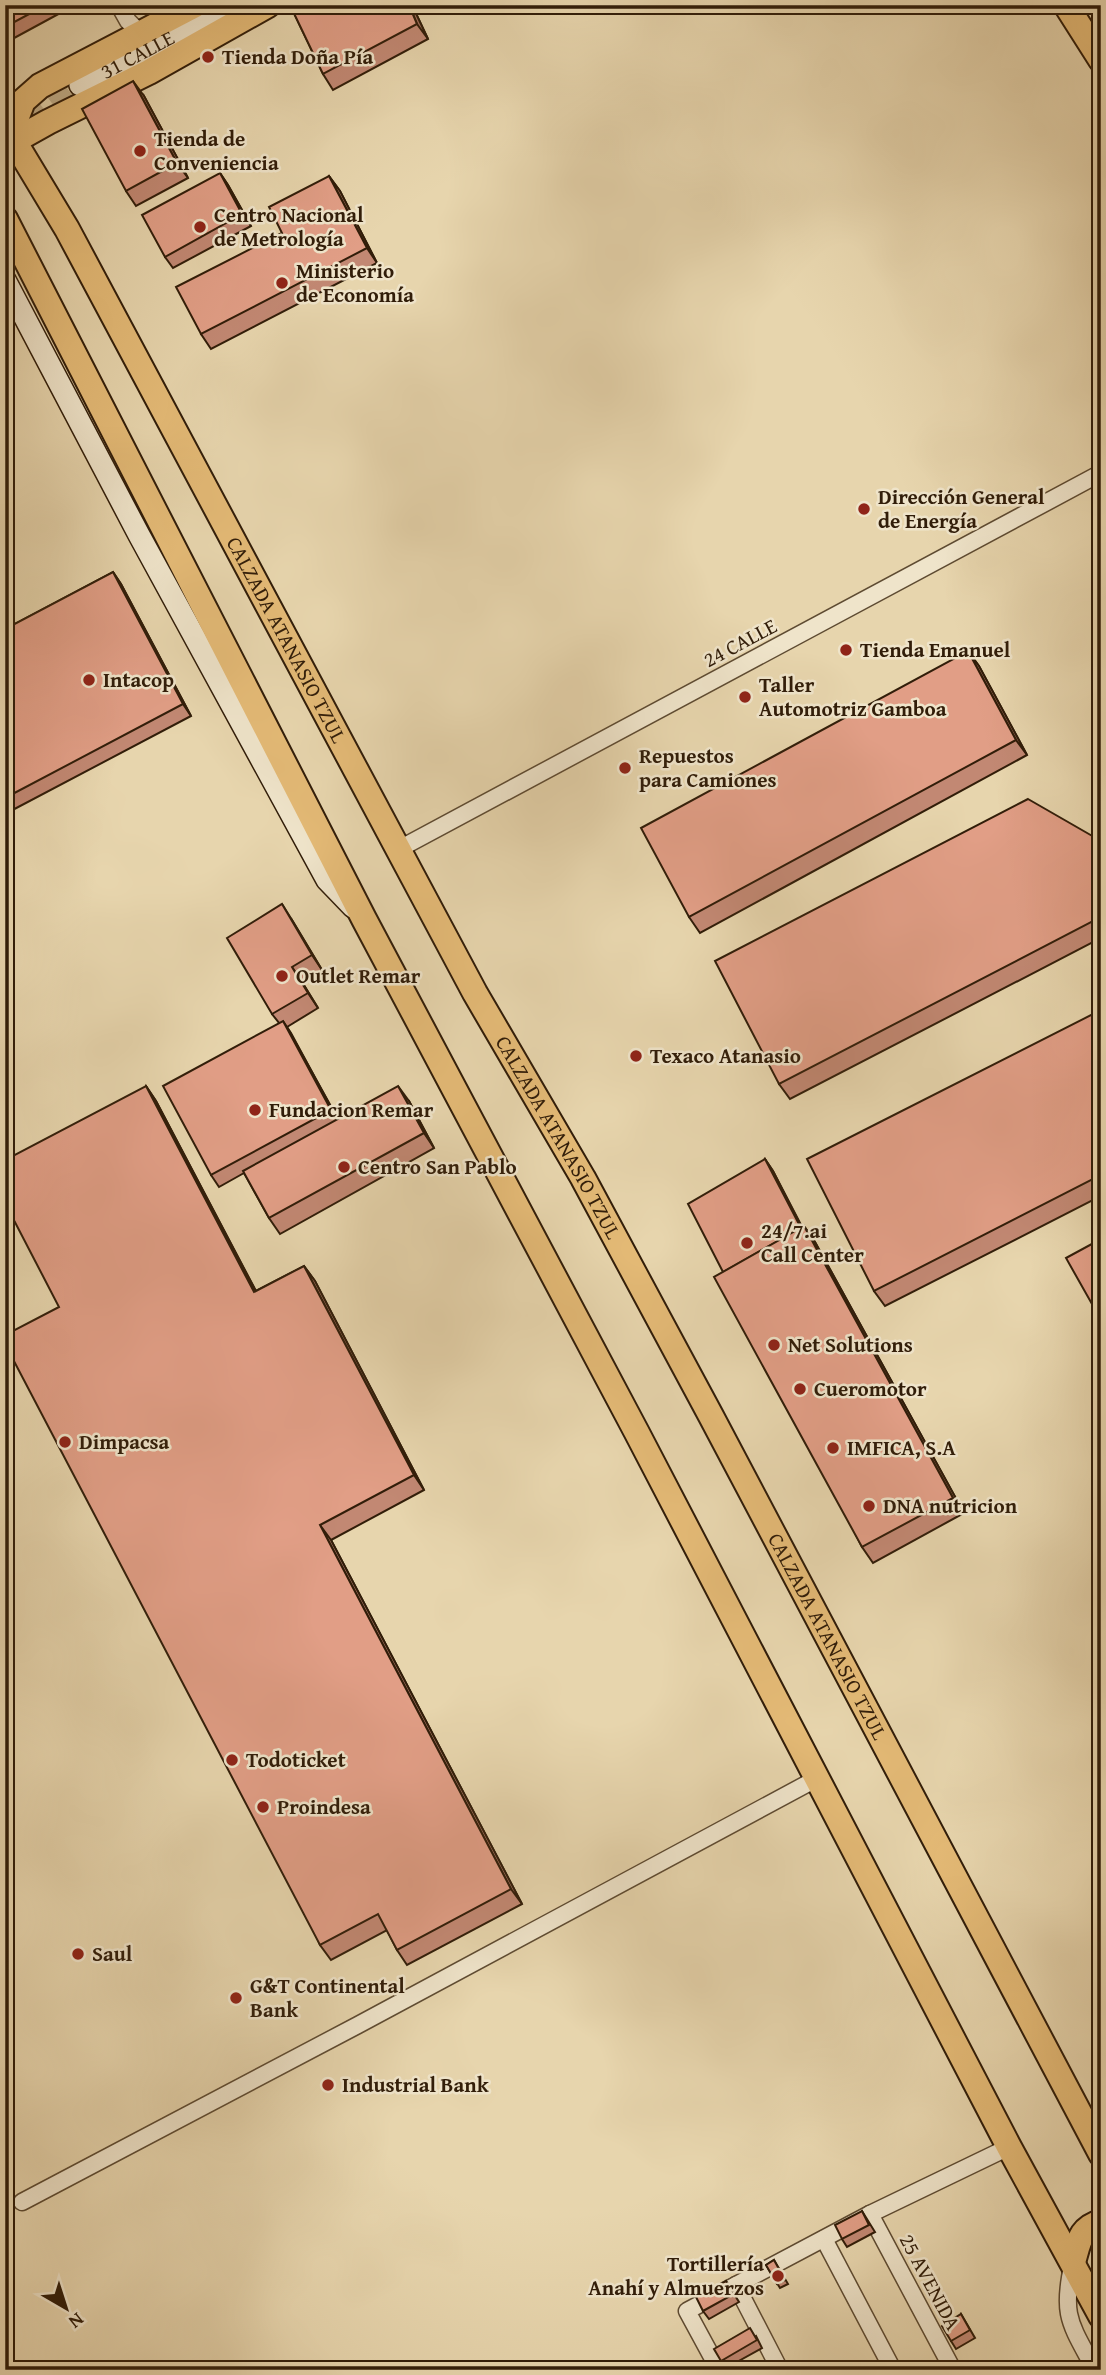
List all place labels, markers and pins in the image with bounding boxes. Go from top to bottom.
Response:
place label: Tienda Doña Pía [222,41,373,72]
marker: Tienda Doña Pía [200,49,216,65]
place label: Tienda de Conveniencia [154,123,279,178]
marker: Tienda de Conveniencia [132,143,148,159]
place label: Centro Nacional de Metrología [214,199,364,254]
marker: Centro Nacional de Metrología [192,219,208,235]
place label: Ministerio de Economía [296,255,414,310]
marker: Ministerio de Economía [274,275,290,291]
place label: Dirección General de Energía [878,481,1045,536]
marker: Dirección General de Energía [856,501,872,517]
place label: Tienda Emanuel [860,634,1011,665]
marker: Tienda Emanuel [838,642,854,658]
place label: Intacop [103,664,174,695]
place label: Taller Automotriz Gamboa [759,669,947,724]
marker: Intacop [81,672,97,688]
marker: Taller Automotriz Gamboa [737,689,753,705]
place label: Repuestos para Camiones [639,740,777,795]
marker: Repuestos para Camiones [617,760,633,776]
place label: Outlet Remar [296,960,421,991]
marker: Outlet Remar [274,968,290,984]
place label: Texaco Atanasio [650,1040,801,1071]
marker: Texaco Atanasio [628,1048,644,1064]
place label: Fundacion Remar [269,1094,434,1125]
marker: Fundacion Remar [247,1102,263,1118]
place label: Centro San Pablo [358,1151,517,1182]
marker: Centro San Pablo [336,1159,352,1175]
place label: 24/7.ai Call Center [761,1215,864,1270]
marker: 24/7.ai Call Center [739,1235,755,1251]
place label: Net Solutions [788,1329,913,1360]
marker: Net Solutions [766,1337,782,1353]
place label: Cueromotor [814,1373,927,1404]
marker: Cueromotor [792,1381,808,1397]
place label: Dimpacsa [79,1426,170,1457]
place label: IMFICA, S.A [847,1432,956,1463]
marker: Dimpacsa [57,1434,73,1450]
marker: IMFICA, S.A [825,1440,841,1456]
place label: DNA nutricion [883,1490,1018,1521]
marker: DNA nutricion [861,1498,877,1514]
place label: Todoticket [246,1744,346,1775]
marker: Todoticket [224,1752,240,1768]
place label: Proindesa [277,1791,371,1822]
marker: Proindesa [255,1799,271,1815]
place label: Saul [92,1938,133,1969]
marker: Saul [70,1946,86,1962]
place label: G&T Continental Bank [250,1970,405,2025]
marker: G&T Continental Bank [228,1990,244,2006]
place label: Industrial Bank [342,2069,490,2100]
marker: Industrial Bank [320,2077,336,2093]
place label: Tortillería Anahí y Almuerzos [588,2248,764,2303]
marker: Tortillería Anahí y Almuerzos [770,2268,786,2284]

